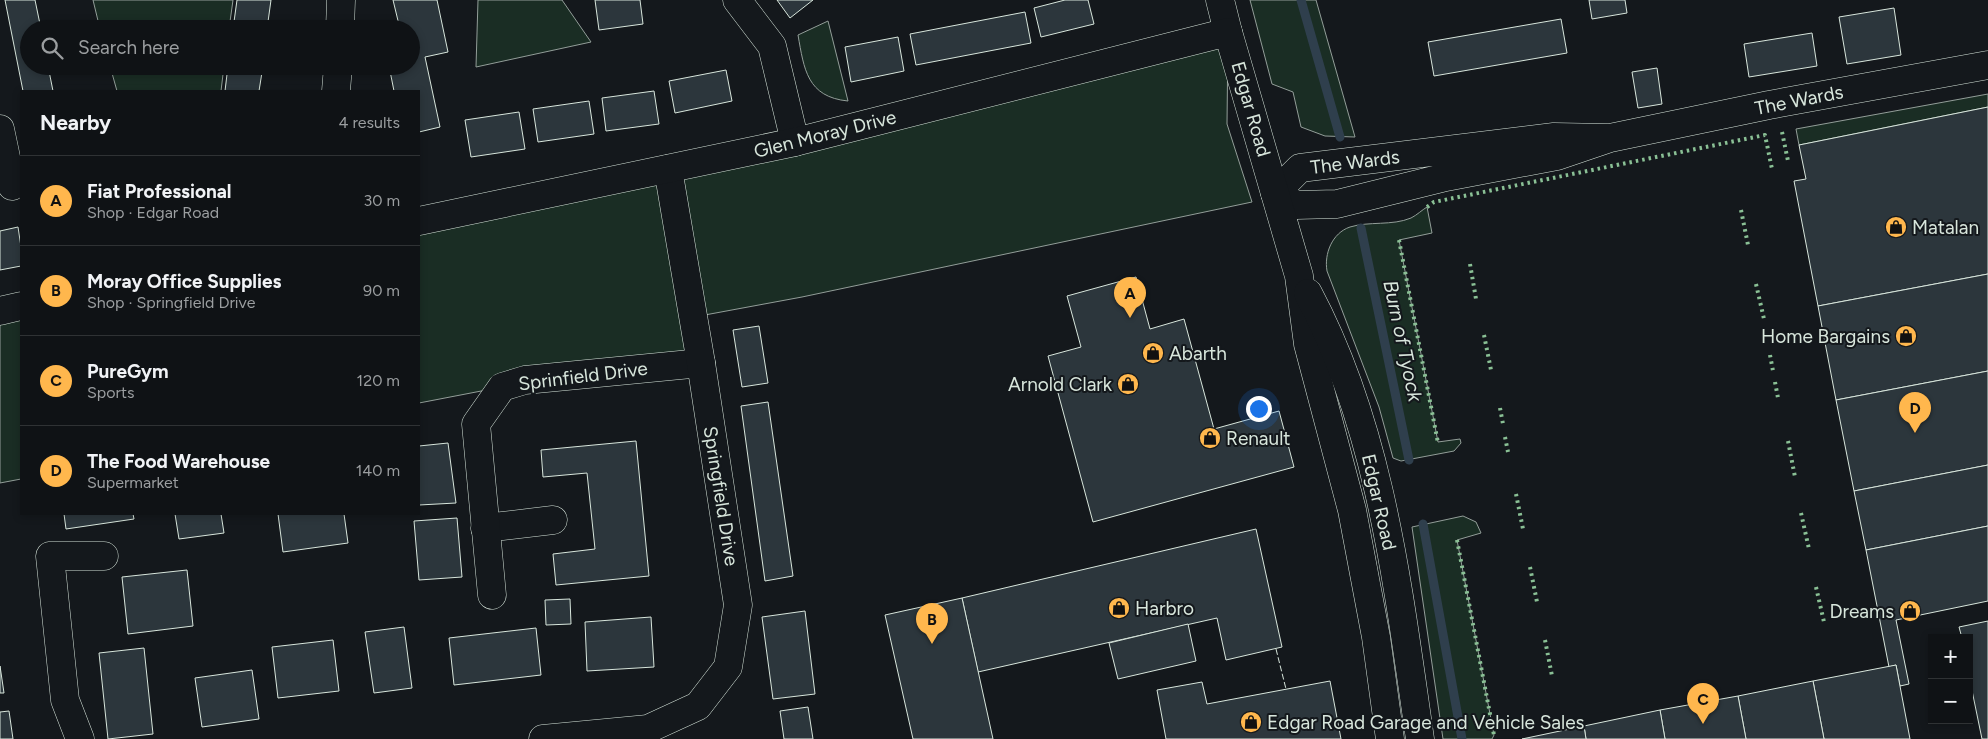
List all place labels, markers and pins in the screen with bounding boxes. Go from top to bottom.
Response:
shop icon: Matalan [1884,215,1908,239]
place label: Matalan [1912,216,1979,239]
pin: A [1114,277,1146,318]
shop icon: Home Bargains [1894,324,1918,348]
place label: Home Bargains [1761,325,1890,348]
shop icon: Abarth [1141,341,1165,365]
place label: Abarth [1169,342,1227,365]
shop icon: Arnold Clark [1116,372,1140,396]
place label: Arnold Clark [1008,373,1113,396]
pin: D [1899,392,1931,433]
shop icon: Renault [1198,426,1222,450]
place label: Renault [1226,427,1291,450]
shop icon: Harbro [1107,596,1131,620]
place label: Harbro [1135,597,1194,620]
shop icon: Dreams [1898,599,1922,623]
place label: Dreams [1829,600,1894,623]
pin: B [916,603,948,644]
pin: C [1687,683,1719,724]
shop icon: Edgar Road Garage and Vehicle Sales [1239,710,1263,734]
place label: Edgar Road Garage and Vehicle Sales [1267,711,1585,734]

